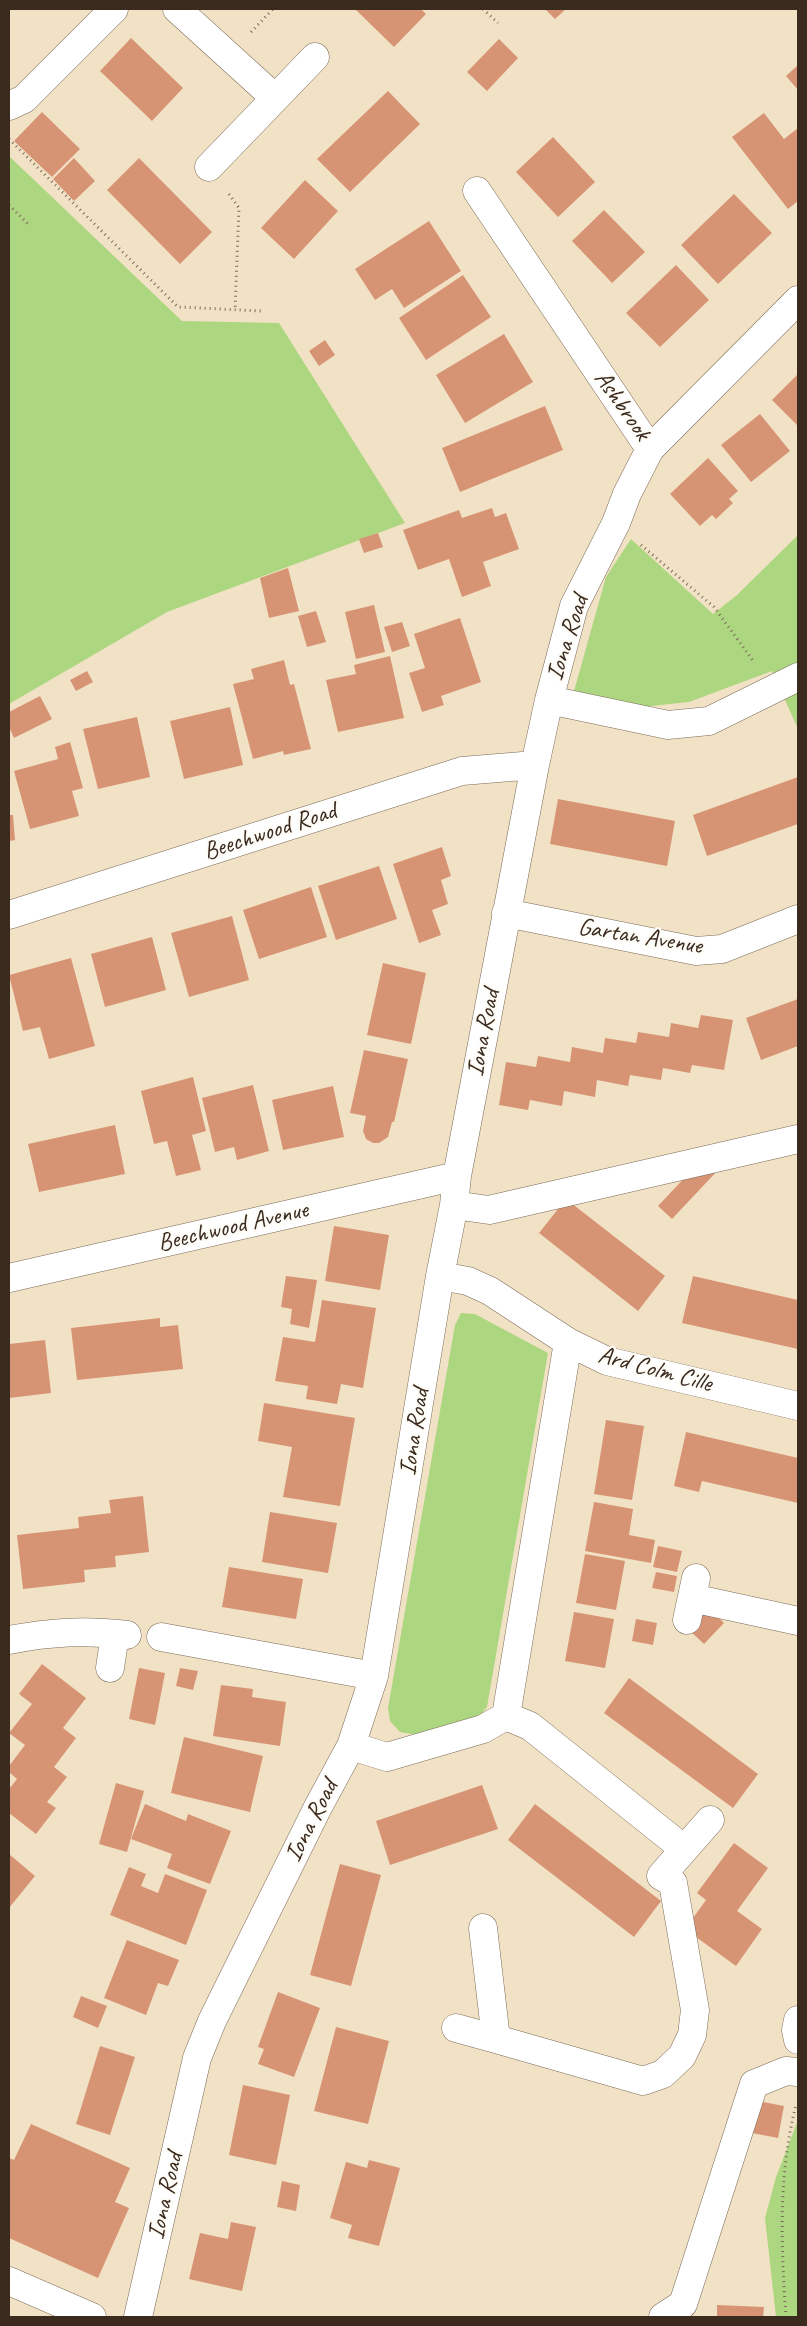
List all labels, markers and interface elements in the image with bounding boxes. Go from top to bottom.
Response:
street label: Ashbrook [587,365,657,447]
street label: Iona Road [540,592,596,684]
street label: Beechwood Road [200,796,340,868]
street label: Gartan Avenue [576,912,704,962]
street label: Iona Road [461,987,507,1079]
street label: Beechwood Avenue [155,1195,311,1259]
street label: Ard Colm Cille [595,1340,715,1400]
street label: Iona Road [393,1386,437,1478]
street label: Iona Road [279,1775,345,1867]
street label: Iona Road [142,2150,190,2242]

